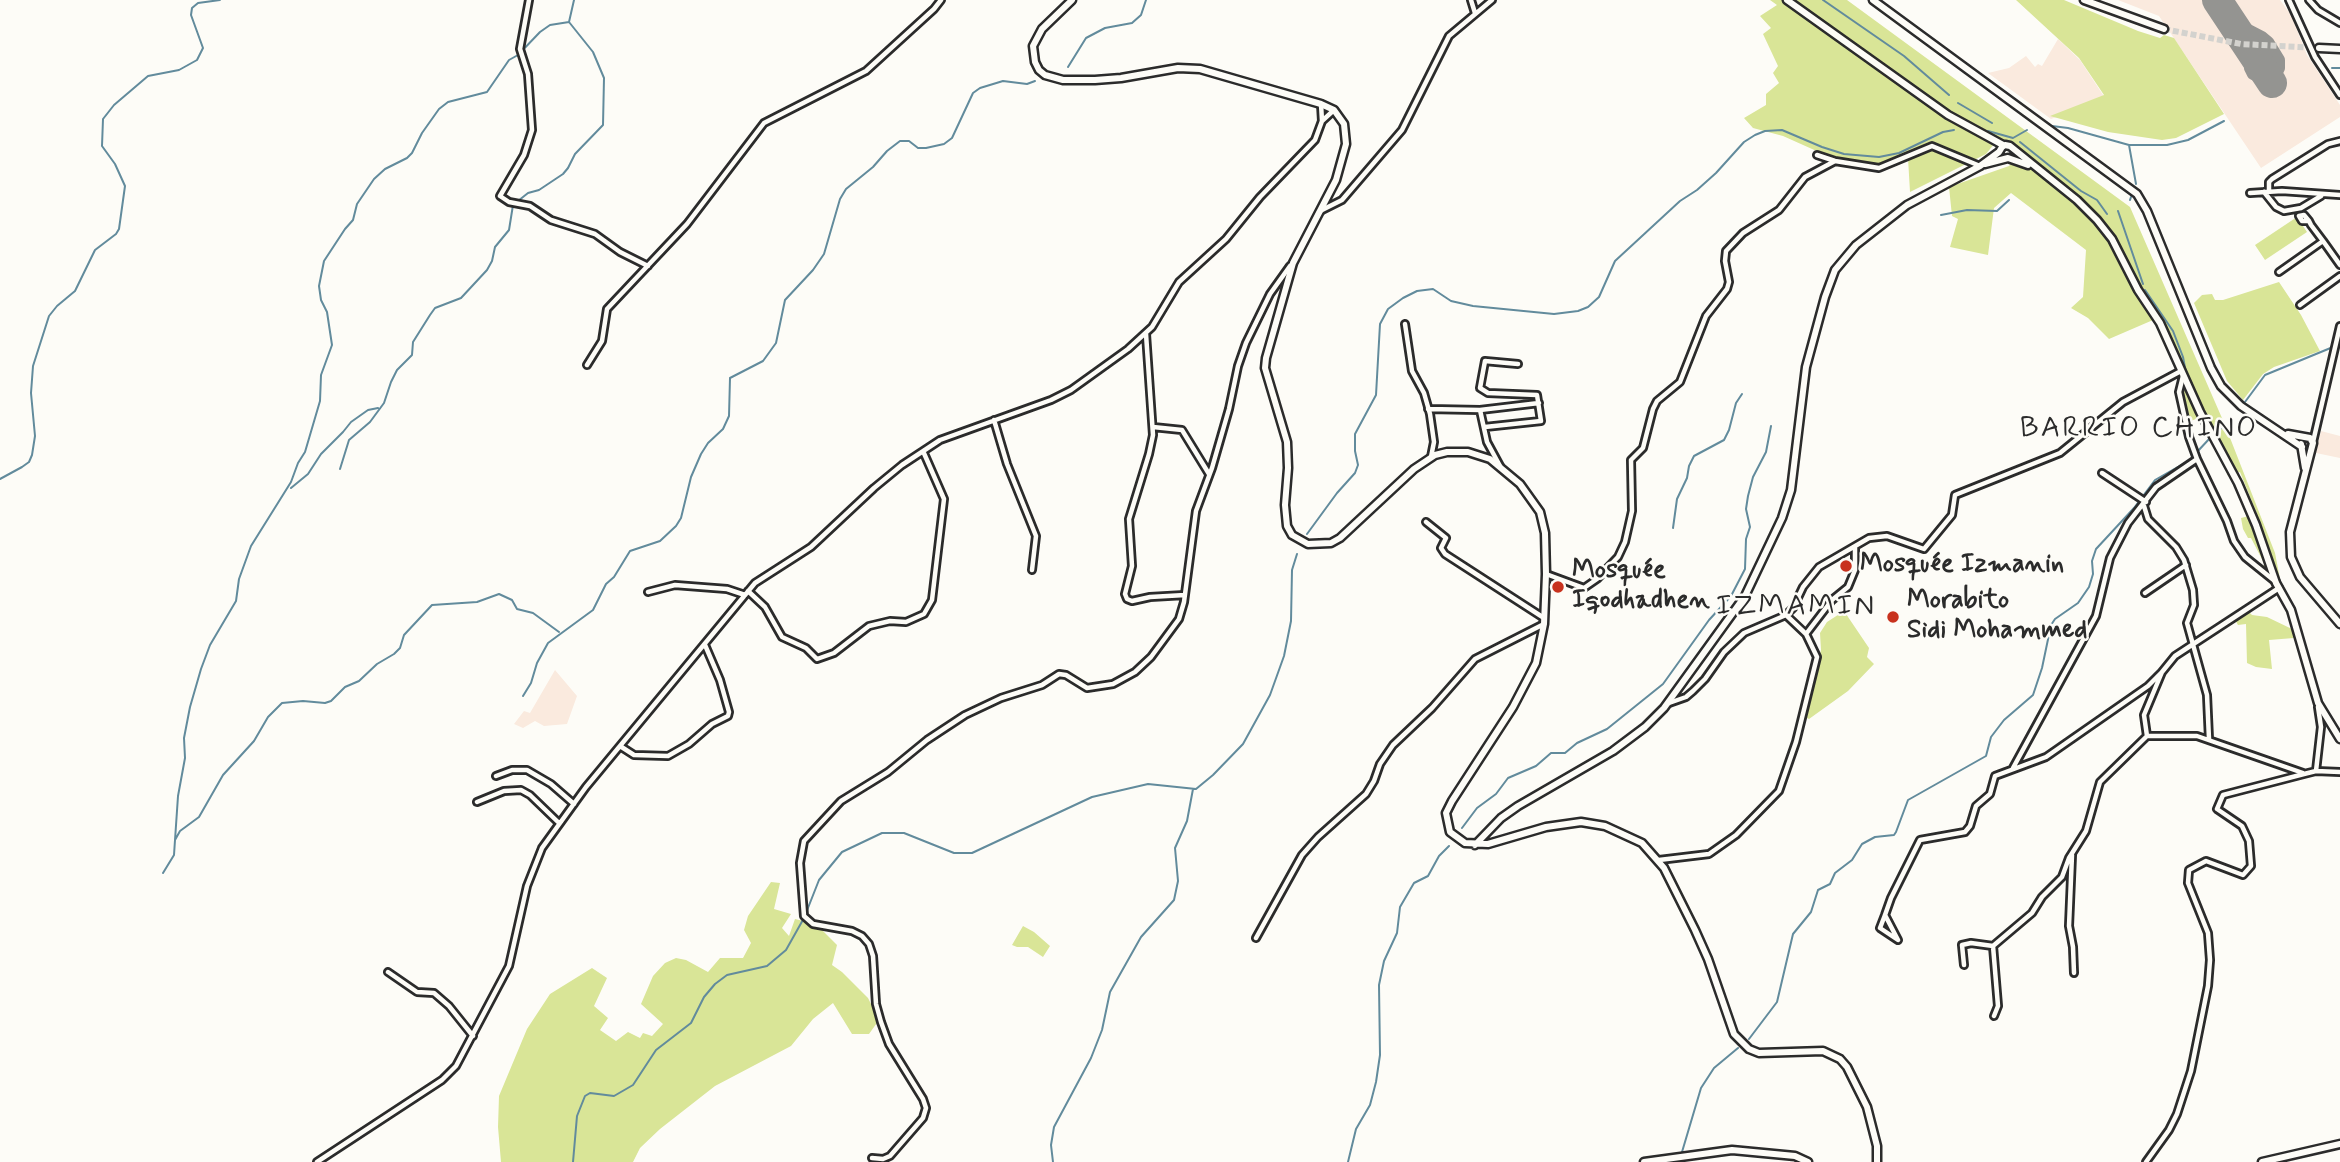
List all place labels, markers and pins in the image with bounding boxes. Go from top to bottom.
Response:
place label: Mosquée Izmanin [1860,550,2064,582]
place label: Mosquée Iqodhadhen [1572,556,1710,618]
marker: Mosquée Izmanin [1838,558,1854,574]
marker: Mosquée Iqodhadhen [1550,579,1566,595]
place label: Morabito Sidi Mohammed [1907,586,2087,648]
marker: Morabito Sidi Mohammed [1885,609,1901,625]

